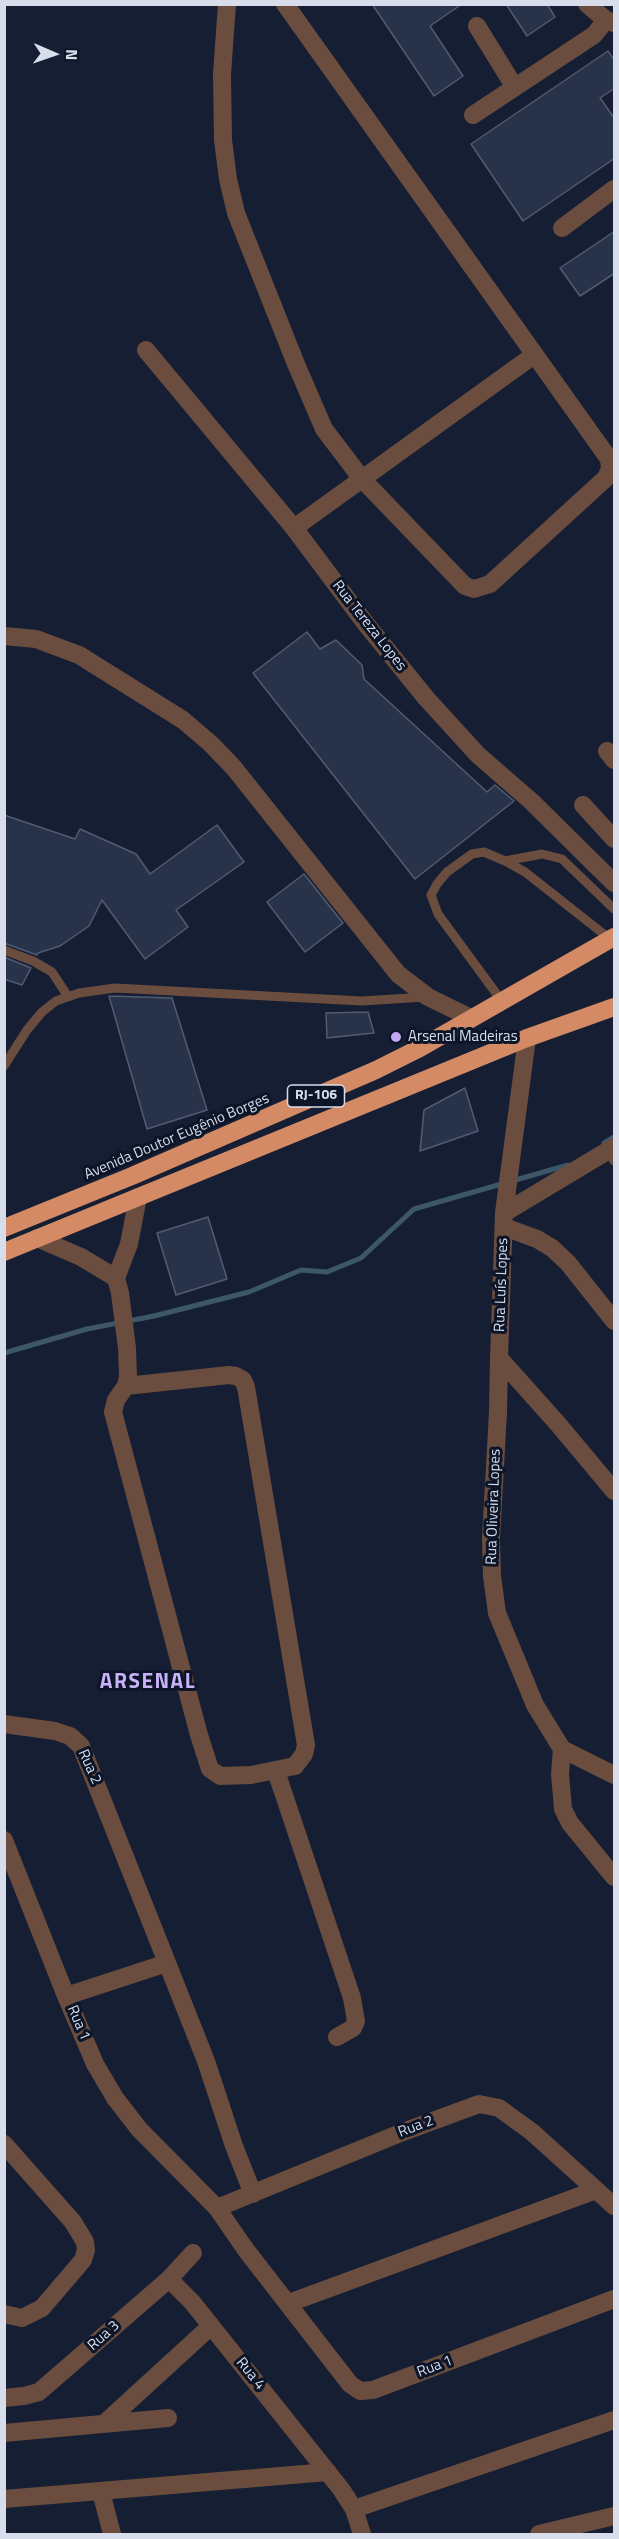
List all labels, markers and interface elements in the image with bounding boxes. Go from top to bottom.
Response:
north arrow [24,24,84,84]
text: N [60,49,84,61]
street label: Rua Tereza Lopes [328,577,410,675]
place label: Arsenal Madeiras [408,1028,518,1046]
marker: Arsenal Madeiras [389,1030,403,1044]
road number: RJ-106 [288,1085,344,1107]
street label: Avenida Doutor Eugênio Borges [82,1090,272,1184]
street label: Rua Luís Lopes [491,1238,513,1332]
street label: Rua Oliveira Lopes [483,1449,505,1565]
district label: ARSENAL [100,1670,196,1696]
street label: Rua 2 [73,1747,105,1787]
street label: Rua 1 [63,2003,93,2043]
street label: Rua 2 [396,2112,436,2142]
street label: Rua 3 [84,2317,124,2355]
street label: Rua 1 [415,2352,455,2382]
street label: Rua 4 [232,2354,268,2394]

